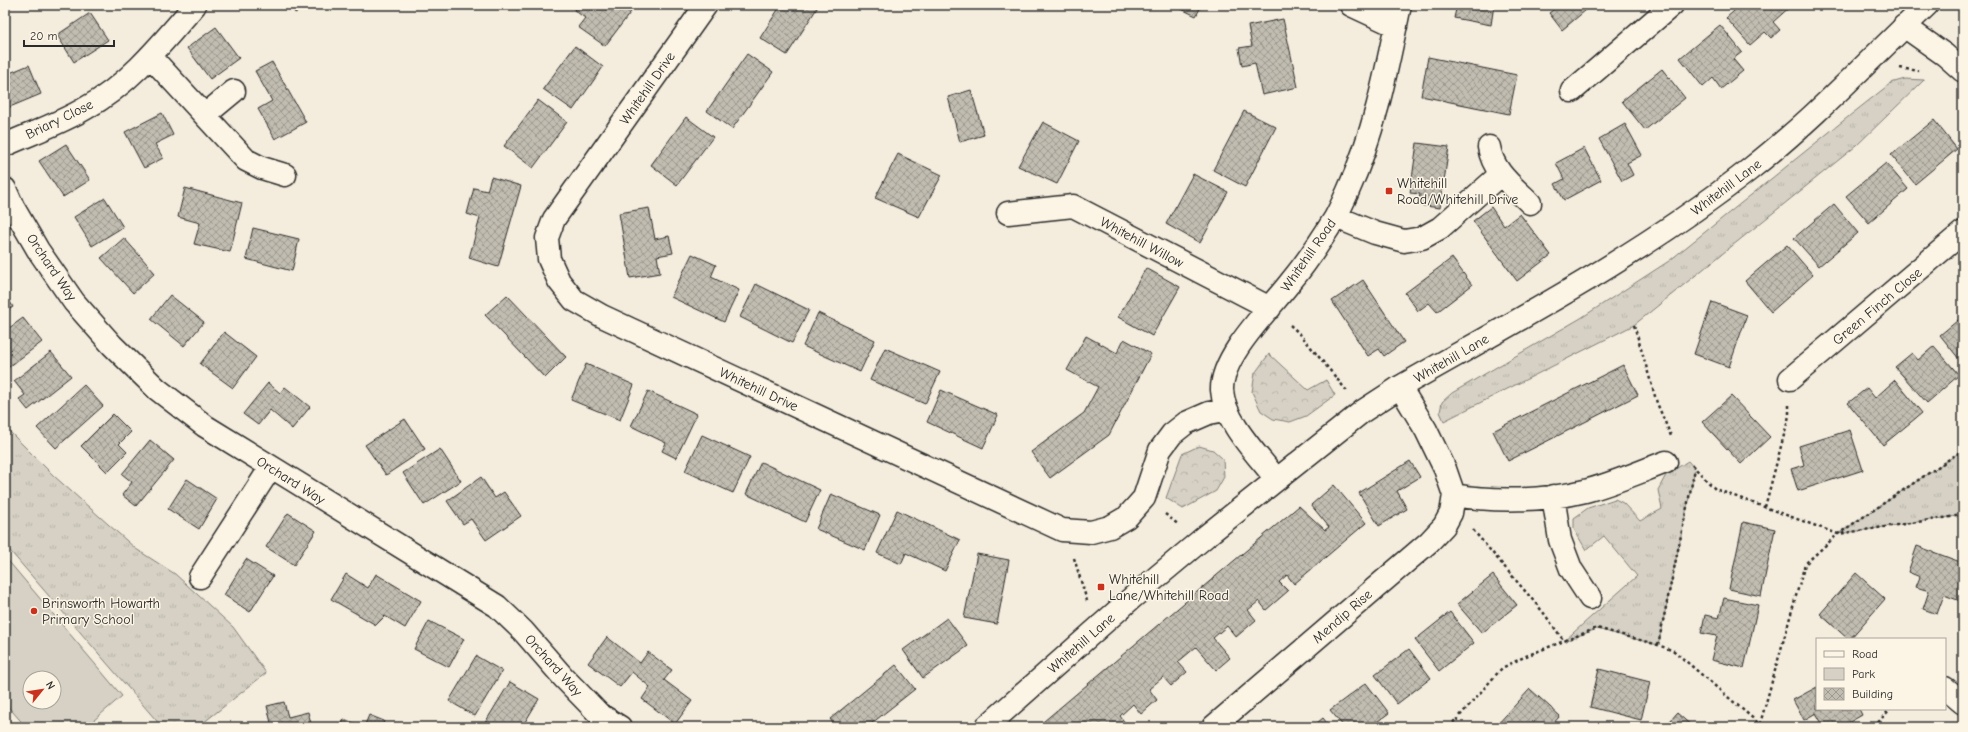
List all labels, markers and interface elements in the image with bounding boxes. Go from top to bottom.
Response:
scale bar [24,22,114,48]
text: 20 m [30,29,58,43]
street label: Whitehill Drive [616,49,679,128]
street label: Briary Close [23,96,96,143]
street label: Whitehill Lane [1688,155,1765,219]
place label: Whitehill Road/Whitehill Drive [1397,175,1518,208]
marker: Whitehill Road/Whitehill Drive [1384,186,1394,196]
street label: Whitehill Willow [1097,213,1187,272]
street label: Whitehill Road [1277,216,1340,295]
street label: Orchard Way [23,230,81,305]
street label: Green Finch Close [1829,264,1925,349]
street label: Whitehill Lane [1411,330,1492,387]
street label: Whitehill Drive [717,364,801,415]
street label: Orchard Way [253,453,329,509]
place label: Whitehill Lane/Whitehill Road [1109,571,1229,604]
marker: Whitehill Lane/Whitehill Road [1096,582,1106,592]
street label: Mendip Rise [1309,586,1376,647]
place label: Brinsworth Howarth Primary School [42,595,160,628]
marker: Brinsworth Howarth Primary School [29,606,39,616]
street label: Whitehill Lane [1044,610,1118,677]
street label: Orchard Way [521,631,586,700]
legend [1816,638,1946,710]
text: Road [1852,647,1878,661]
text: Park [1852,667,1875,681]
north arrow [22,670,62,710]
text: N [43,679,58,692]
text: Building [1852,687,1893,701]

